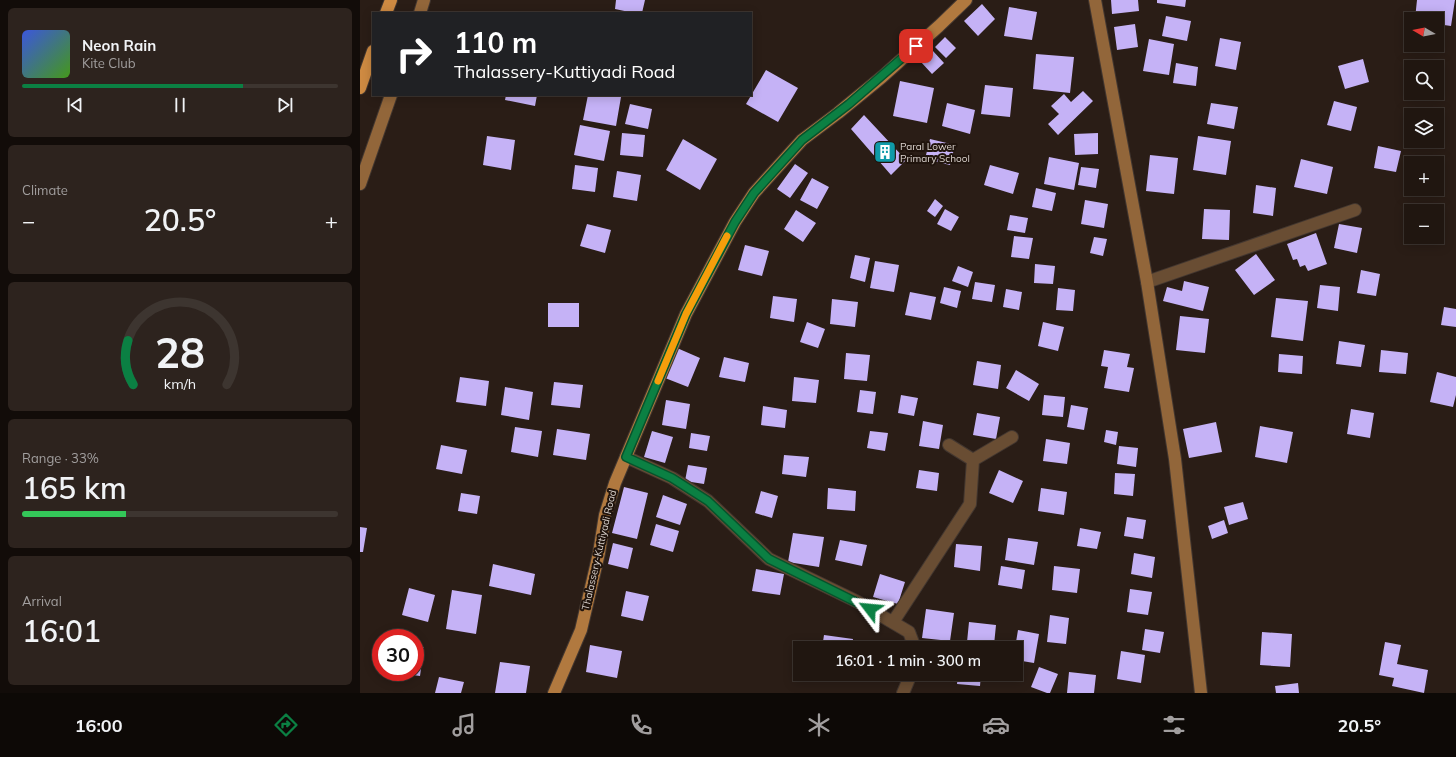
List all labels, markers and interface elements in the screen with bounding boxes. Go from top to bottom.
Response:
north arrow [1404,12,1444,52]
map controls [1404,12,1444,244]
text: 110 m [454,25,537,60]
icon: right [388,28,440,80]
pin [899,29,933,63]
icon: arrive [905,35,927,57]
text: Neon Rain [82,36,156,55]
text: Kite Club [82,55,136,71]
text: Thalassery-Kuttiyadi Road [454,60,675,83]
button: search [1404,60,1444,100]
icon: previous [64,94,86,116]
icon: pause [169,94,191,116]
icon: next [274,94,296,116]
button: layers [1404,108,1444,148]
building icon: Paral Lower Primary School [872,139,898,165]
place label: Paral Lower Primary School [900,140,970,165]
button: + [1404,156,1444,196]
text: Climate [22,182,68,198]
text: 20.5° [144,201,216,239]
button: − [1404,204,1444,244]
text: − [22,207,35,235]
text: + [325,207,338,235]
text: 28 [155,325,205,377]
text: km/h [164,374,196,392]
text: Range · 33% [22,450,99,466]
text: 165 km [22,469,127,507]
street label: Thalassery-Kuttiyadi Road [579,489,619,611]
position arrow [849,588,891,630]
text: Arrival [22,593,62,609]
text: 16:01 [22,612,101,650]
speed limit sign: 30 [372,629,424,681]
text: 16:01 · 1 min · 300 m [835,651,981,670]
icon: directions [272,711,300,739]
icon: music [450,711,478,739]
icon: phone [627,711,655,739]
icon: climate [805,711,833,739]
icon: car [982,711,1010,739]
icon: filters [1160,711,1188,739]
text: 16:00 [75,714,122,737]
text: 20.5° [1338,714,1381,737]

